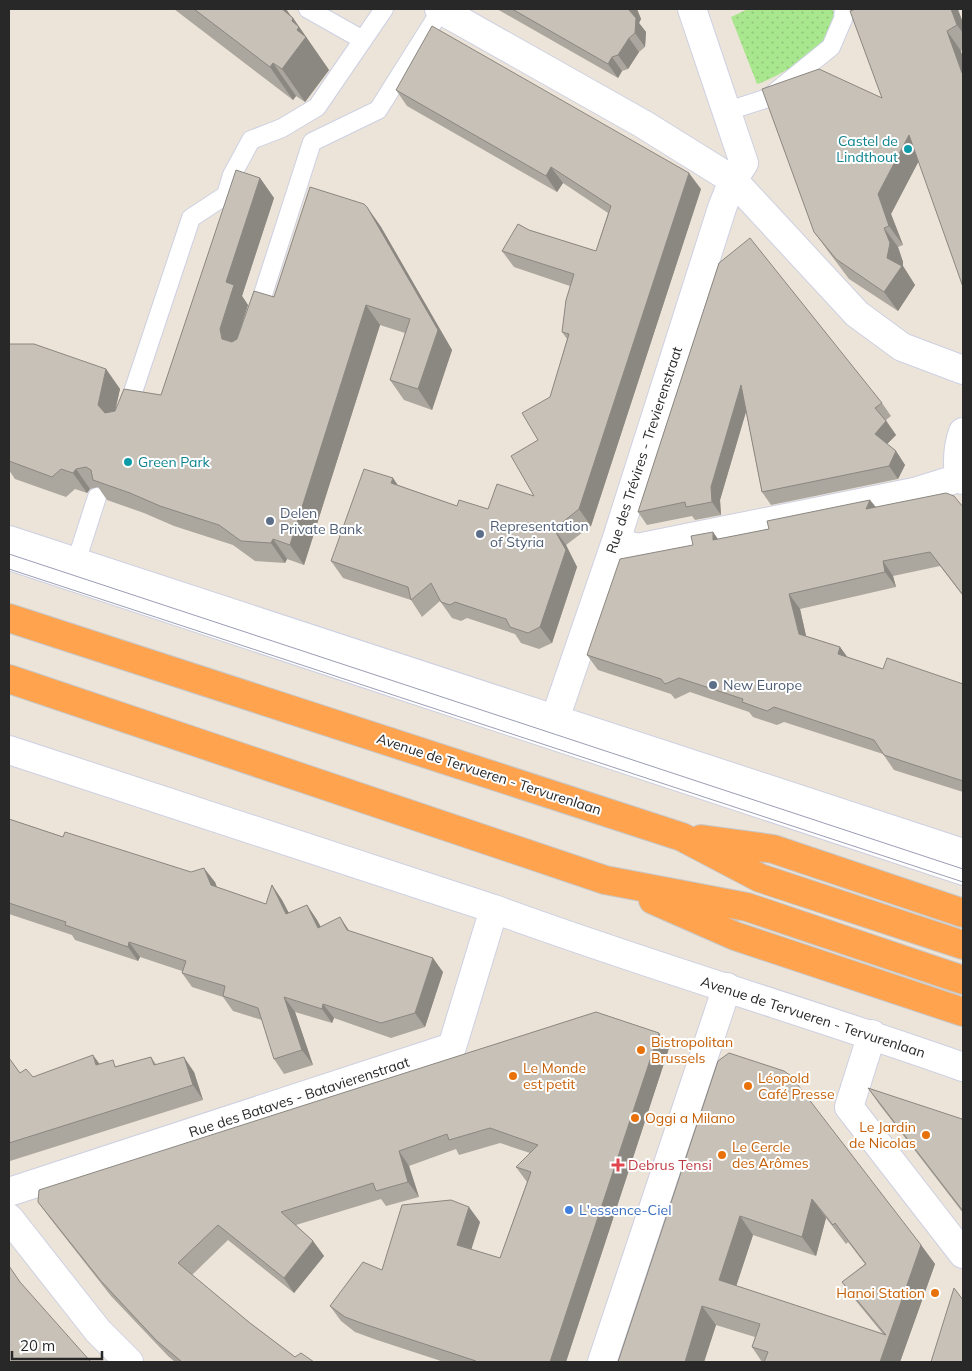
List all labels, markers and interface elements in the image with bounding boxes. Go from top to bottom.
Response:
place label: Castel de Lindthout [836,132,898,166]
marker: Castel de Lindthout [902,143,914,155]
street label: Rue des Trévires - Trevierenstraat [602,344,686,556]
place label: Green Park [138,453,211,471]
marker: Green Park [122,456,134,468]
place label: Delen Private Bank [280,504,363,538]
marker: Delen Private Bank [264,515,276,527]
place label: Representation of Styria [490,517,589,551]
marker: Representation of Styria [474,528,486,540]
place label: New Europe [723,676,802,694]
marker: New Europe [707,679,719,691]
street label: Avenue de Tervueren - Tervurenlaan [374,729,604,819]
street label: Avenue de Tervueren - Tervurenlaan [698,972,928,1062]
place label: Bistropolitan Brussels [651,1033,733,1067]
marker: Bistropolitan Brussels [635,1044,647,1056]
street label: Rue des Bataves - Batavierenstraat [186,1053,412,1141]
place label: Le Monde est petit [523,1059,586,1093]
place label: Léopold Café Presse [758,1069,835,1103]
marker: Le Monde est petit [507,1070,519,1082]
marker: Léopold Café Presse [742,1080,754,1092]
place label: Oggi a Milano [645,1109,735,1127]
marker: Oggi a Milano [629,1112,641,1124]
place label: Le Jardin de Nicolas [849,1118,916,1152]
marker: Le Jardin de Nicolas [920,1129,932,1141]
place label: Le Cercle des Arômes [732,1138,809,1172]
marker: Le Cercle des Arômes [716,1149,728,1161]
place label: Debrus Tensi [628,1156,712,1174]
marker: Debrus Tensi [612,1159,624,1171]
place label: L'essence-Ciel [579,1201,671,1219]
marker: L'essence-Ciel [563,1204,575,1216]
place label: Hanoi Station [836,1284,925,1302]
marker: Hanoi Station [929,1287,941,1299]
scale bar [12,1328,102,1360]
text: 20 m [20,1336,55,1355]

